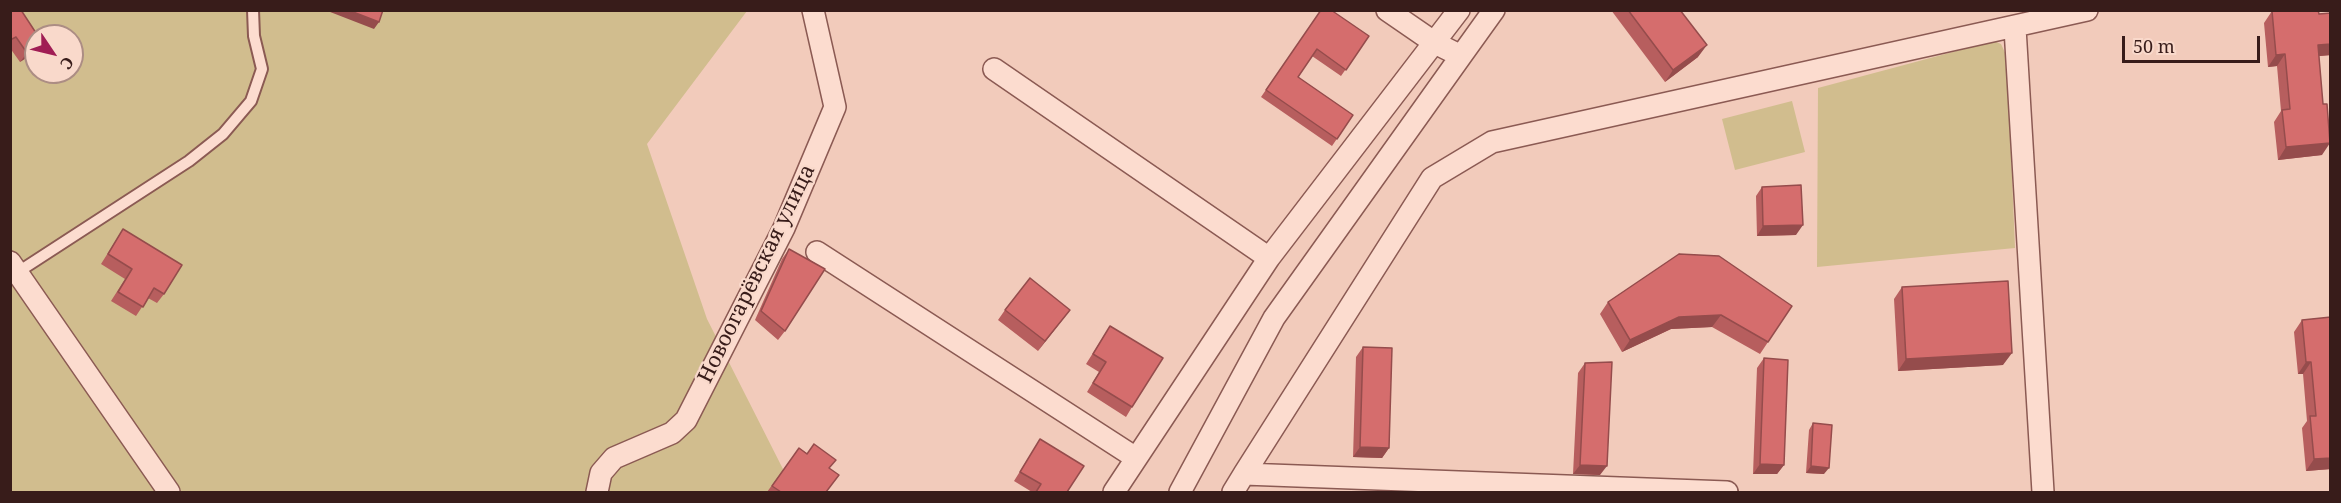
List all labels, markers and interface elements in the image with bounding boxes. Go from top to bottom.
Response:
north arrow [24,24,84,84]
scale bar [2125,24,2263,62]
text: 50 m [2133,34,2175,58]
text: С [55,53,79,74]
street label: Новоогарёвская улица [693,161,821,387]

